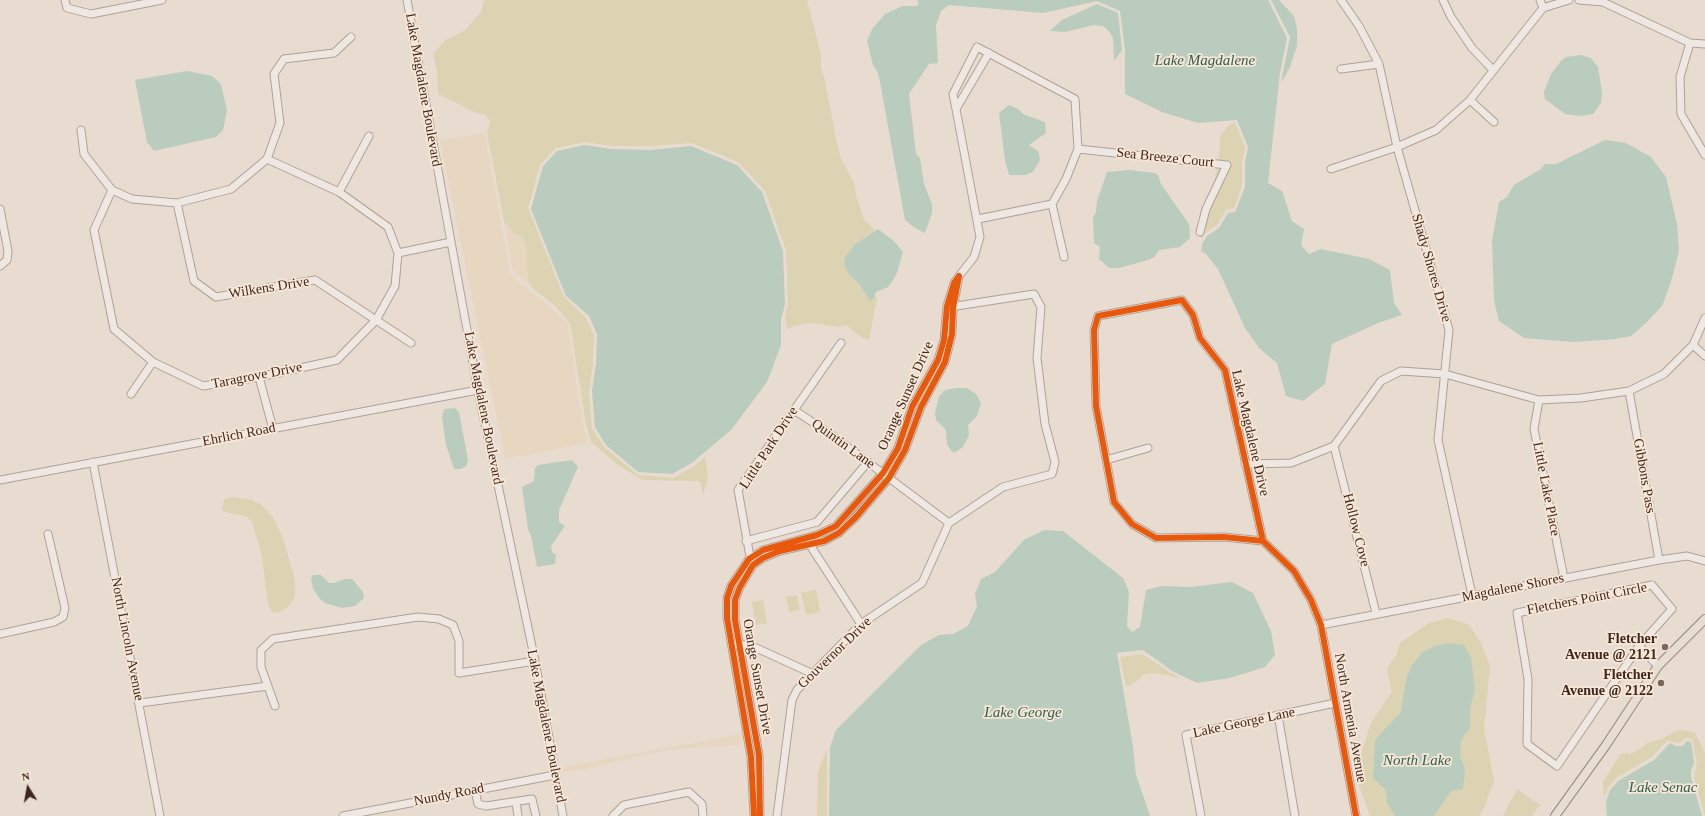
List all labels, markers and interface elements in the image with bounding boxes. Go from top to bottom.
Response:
street label: Lake Magdalene Boulevard [401,12,445,168]
water label: Lake Magdalene [1155,52,1255,70]
street label: Sea Breeze Court [1115,145,1215,171]
street label: Shady Shores Drive [1407,212,1455,324]
street label: Wilkens Drive [227,273,311,303]
street label: Lake Magdalene Boulevard [460,330,506,486]
street label: Orange Sunset Drive [874,339,938,453]
street label: Taragrove Drive [210,359,304,393]
street label: Lake Magdalene Drive [1227,368,1273,498]
street label: Little Park Drive [736,404,802,492]
street label: Quintin Lane [808,415,878,473]
street label: Ehrlich Road [201,420,277,450]
street label: Gibbons Pass [1629,437,1659,515]
street label: Little Lake Place [1529,440,1563,538]
street label: Hollow Cove [1339,492,1373,568]
street label: Magdalene Shores [1460,570,1566,606]
street label: North Lincoln Avenue [107,576,147,702]
street label: Fletchers Point Circle [1525,579,1649,619]
street label: Gouvernor Drive [795,614,875,692]
street label: Orange Sunset Drive [739,618,775,736]
place label: Fletcher Avenue @ 2121 [1565,631,1657,664]
marker: Fletcher Avenue @ 2121 [1660,642,1670,652]
street label: Lake Magdalene Boulevard [523,648,569,804]
street label: North Armenia Avenue [1330,652,1370,784]
place label: Fletcher Avenue @ 2122 [1561,667,1653,700]
marker: Fletcher Avenue @ 2122 [1656,678,1666,688]
water label: Lake George [984,704,1062,722]
street label: Lake George Lane [1191,704,1297,742]
water label: North Lake [1383,752,1451,770]
north arrow [8,768,48,808]
text: N [21,770,31,783]
water label: Lake Senac [1629,779,1697,797]
street label: Nundy Road [412,780,486,810]

